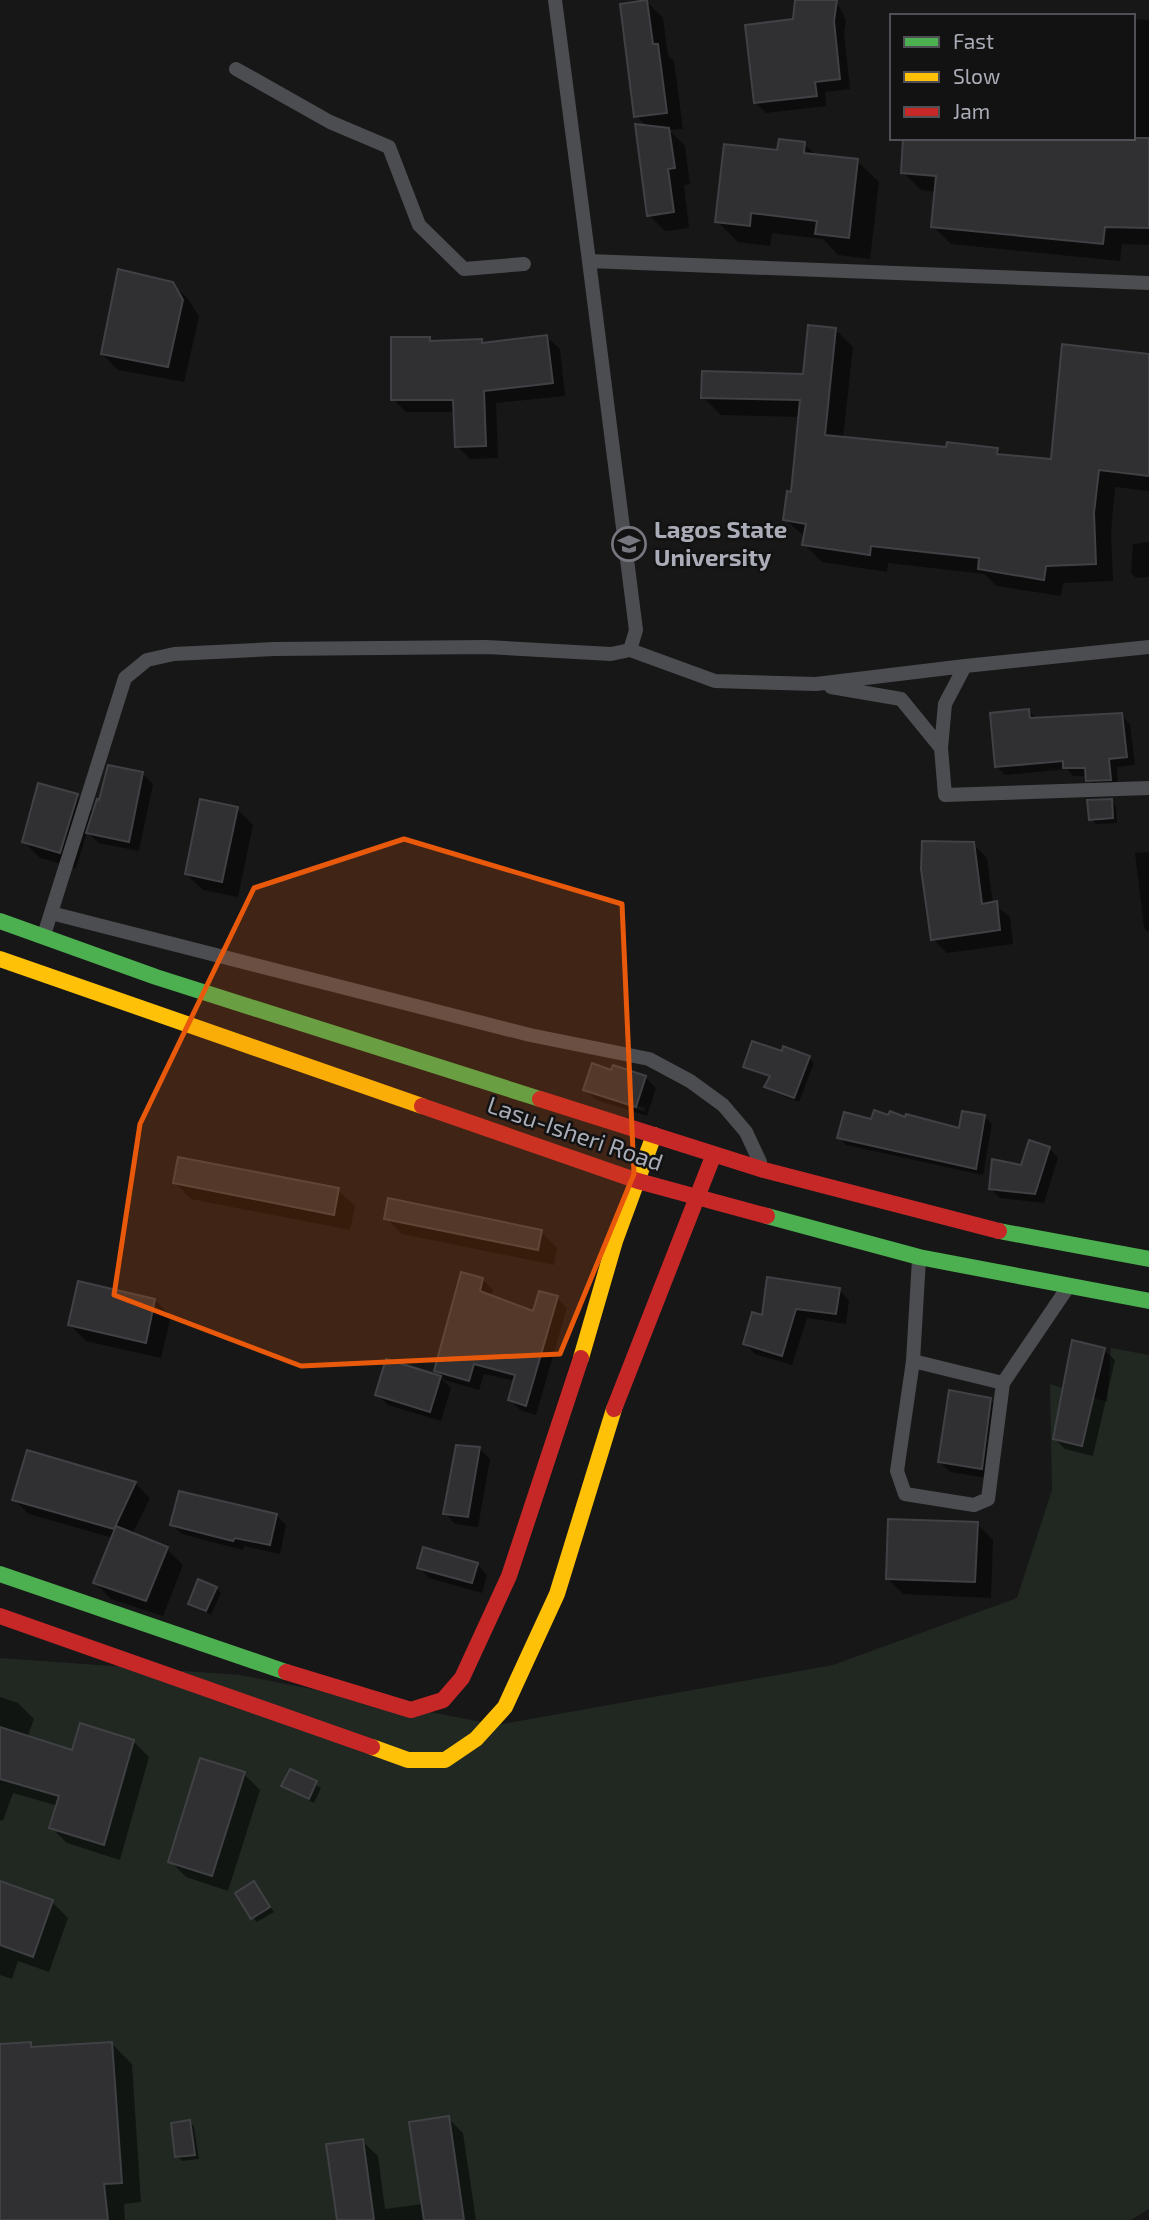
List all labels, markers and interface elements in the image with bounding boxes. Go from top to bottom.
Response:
legend [890,14,1135,140]
text: Fast [953,28,994,53]
text: Slow [953,63,1000,88]
text: Jam [953,98,990,123]
place label: Lagos State University [654,514,787,571]
school or university icon: Lagos State University [610,525,648,563]
street label: Lasu-Isheri Road [484,1089,667,1176]

